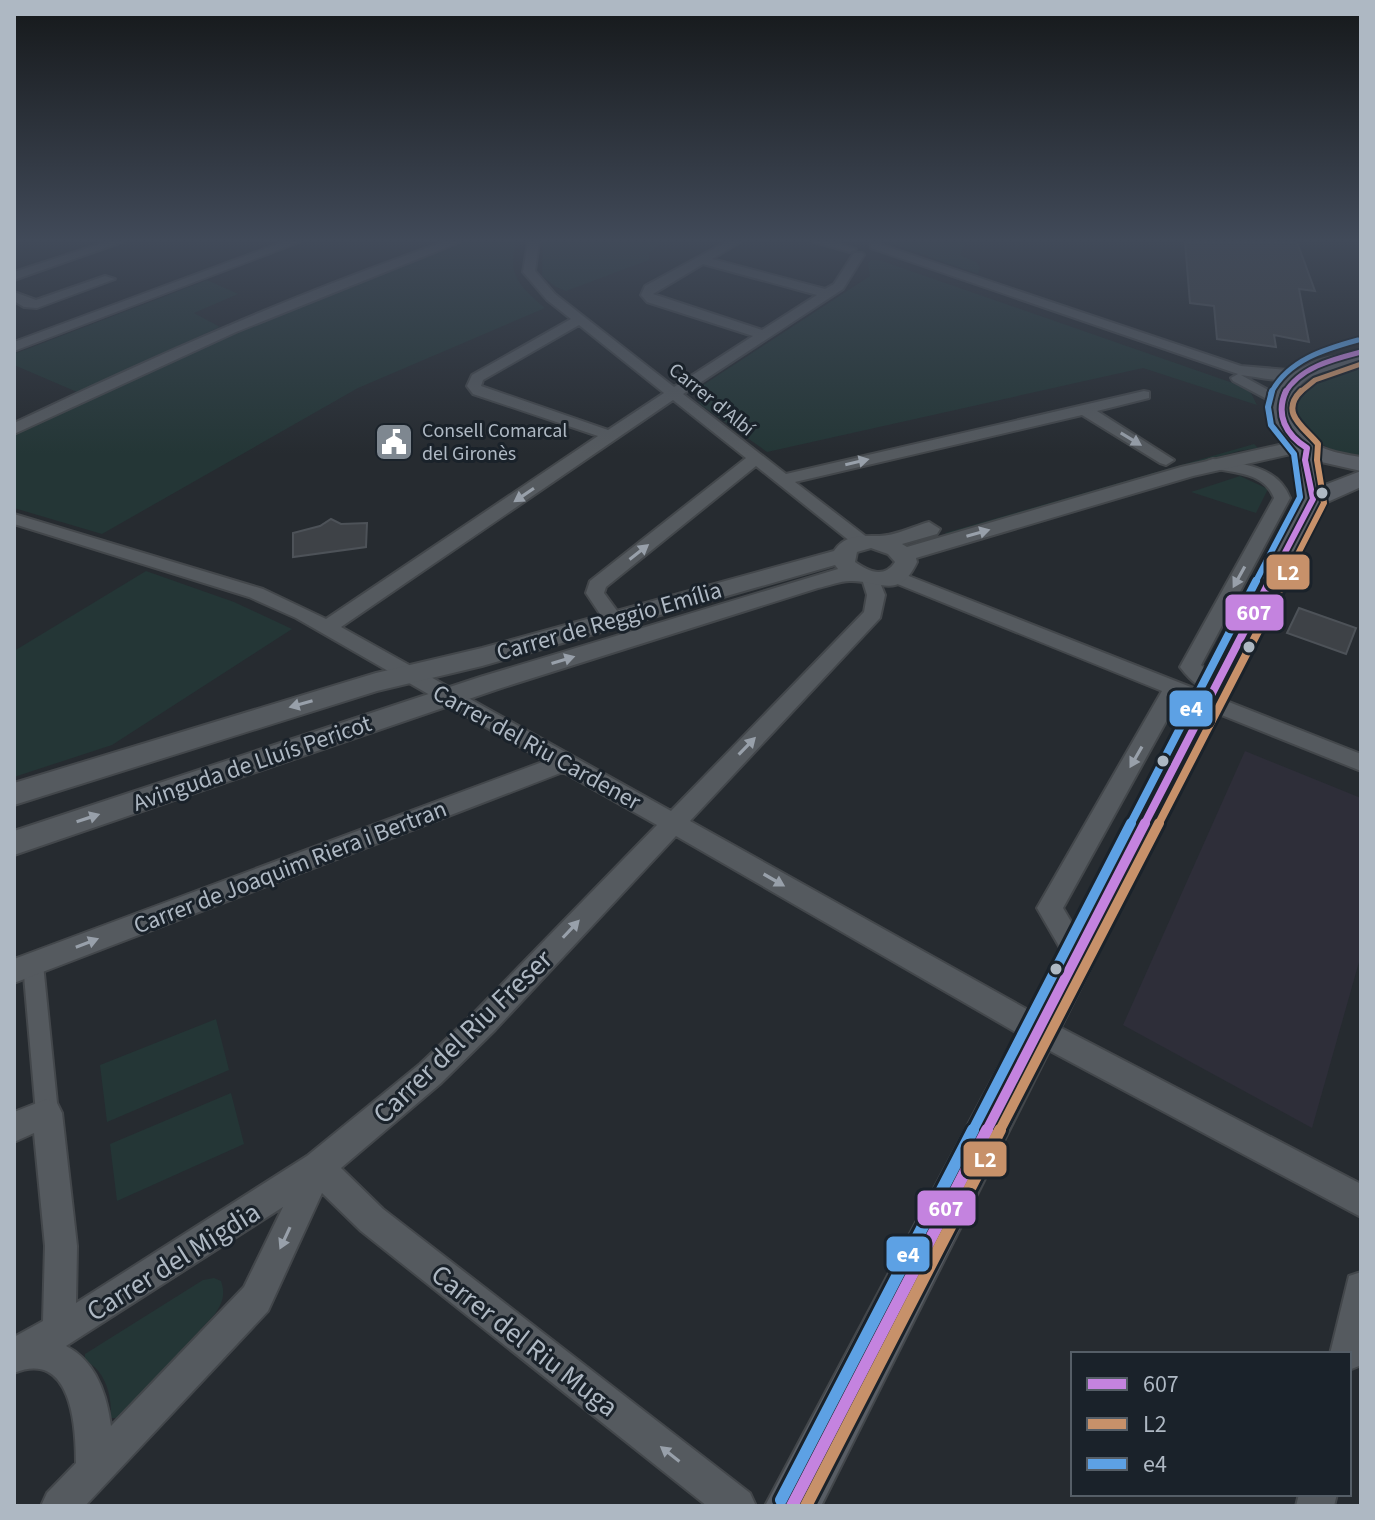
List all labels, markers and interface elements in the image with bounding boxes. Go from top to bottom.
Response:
street label: Carrer d'Albí [663,356,761,444]
place label: Consell Comarcal del Gironès [422,417,567,468]
public building icon: Consell Comarcal del Gironès [373,421,415,463]
one-way arrow [1120,431,1142,445]
one-way arrow [845,455,870,468]
unlabelled marker [1314,485,1330,501]
one-way arrow [513,487,534,502]
one-way arrow [967,526,991,539]
one-way arrow [629,544,649,560]
line badge: L2 [1265,553,1311,591]
text: L2 [1276,557,1300,589]
one-way arrow [1232,565,1246,588]
street label: Carrer de Reggio Emília [492,573,726,670]
line badge: 607 [1224,593,1285,632]
text: 607 [1237,597,1271,629]
unlabelled marker [1241,639,1257,655]
one-way arrow [551,653,575,666]
street label: Carrer del Riu Cardener [426,676,648,820]
line badge: e4 [1168,689,1214,728]
text: e4 [1179,693,1203,725]
one-way arrow [288,698,313,710]
street label: Avinguda de Lluís Pericot [128,706,376,821]
one-way arrow [737,737,755,756]
one-way arrow [1129,746,1143,768]
unlabelled marker [1155,753,1171,769]
street label: Carrer de Joaquim Riera i Bertran [129,792,452,943]
one-way arrow [76,811,100,824]
one-way arrow [763,873,785,887]
one-way arrow [562,920,580,939]
one-way arrow [75,936,99,949]
street label: Carrer del Riu Freser [364,940,562,1133]
unlabelled marker [1048,961,1064,977]
line badge: L2 [962,1140,1008,1178]
text: L2 [973,1144,997,1176]
line badge: 607 [916,1189,977,1227]
street label: Carrer del Migdia [79,1192,268,1331]
text: 607 [929,1193,963,1225]
one-way arrow [278,1226,292,1249]
line badge: e4 [885,1235,931,1273]
text: e4 [896,1239,920,1271]
street label: Carrer del Riu Muga [422,1255,626,1427]
legend [1071,1352,1351,1496]
text: 607 [1143,1367,1179,1402]
text: L2 [1143,1407,1167,1442]
one-way arrow [660,1446,680,1463]
text: e4 [1143,1447,1167,1482]

